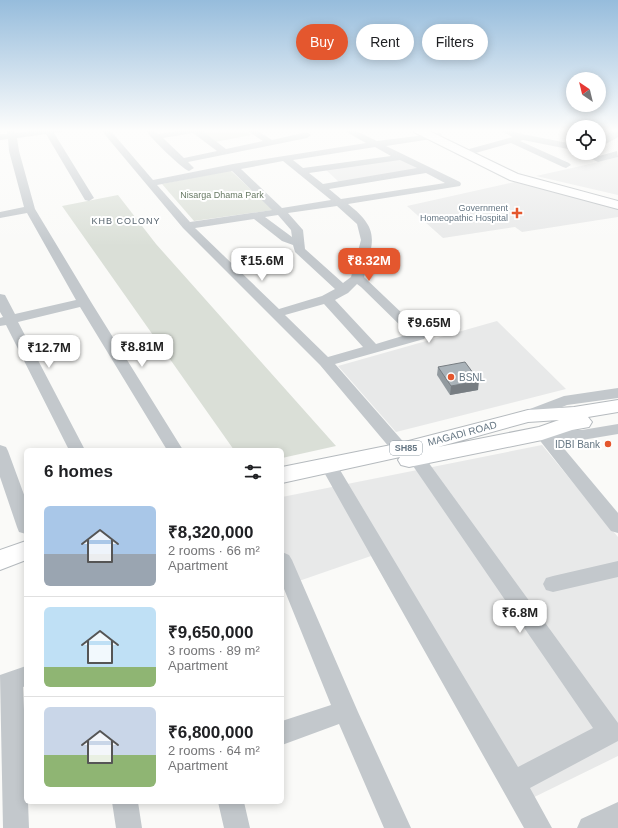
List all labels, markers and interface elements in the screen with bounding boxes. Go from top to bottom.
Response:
chip: Buy [296,24,348,60]
chip: Rent [356,24,414,60]
chip: Filters [422,24,488,60]
north arrow [566,72,606,112]
map controls [566,72,606,160]
button: locate [566,120,606,160]
park label: Nisarga Dhama Park [180,190,264,200]
place label: Government Homeopathic Hospital [420,203,508,223]
marker: Government Homeopathic Hospital [511,207,523,219]
district label: KHB COLONY [91,216,161,226]
pin: ₹15.6M [229,248,295,282]
pin: ₹8.32M [336,248,402,282]
text: ₹15.6M [240,253,284,268]
text: ₹8.32M [347,253,391,268]
pin: ₹9.65M [396,310,462,344]
text: ₹9.65M [407,315,451,330]
pin: ₹8.81M [109,334,175,368]
pin: ₹12.7M [16,335,82,369]
text: ₹8.81M [120,339,164,354]
text: ₹12.7M [27,340,71,355]
marker: BSNL [446,372,456,382]
place label: BSNL [459,372,486,383]
street label: MAGADI ROAD [426,419,498,448]
place label: IDBI Bank [555,439,601,450]
marker: IDBI Bank [603,439,613,449]
road number: SH85 [390,441,422,455]
icon: filters [242,461,264,483]
text: 6 homes [44,462,113,481]
icon: home [76,522,124,570]
text: ₹8,320,000 [168,523,253,542]
text: 2 rooms · 66 m² [168,543,260,558]
text: Apartment [168,558,228,573]
pin: ₹6.8M [492,600,548,634]
text: ₹6.8M [502,605,538,620]
icon: home [76,623,124,671]
text: ₹9,650,000 [168,623,253,642]
text: 3 rooms · 89 m² [168,643,260,658]
text: Apartment [168,658,228,673]
icon: home [76,723,124,771]
text: ₹6,800,000 [168,723,253,742]
text: 2 rooms · 64 m² [168,743,260,758]
text: Apartment [168,758,228,773]

